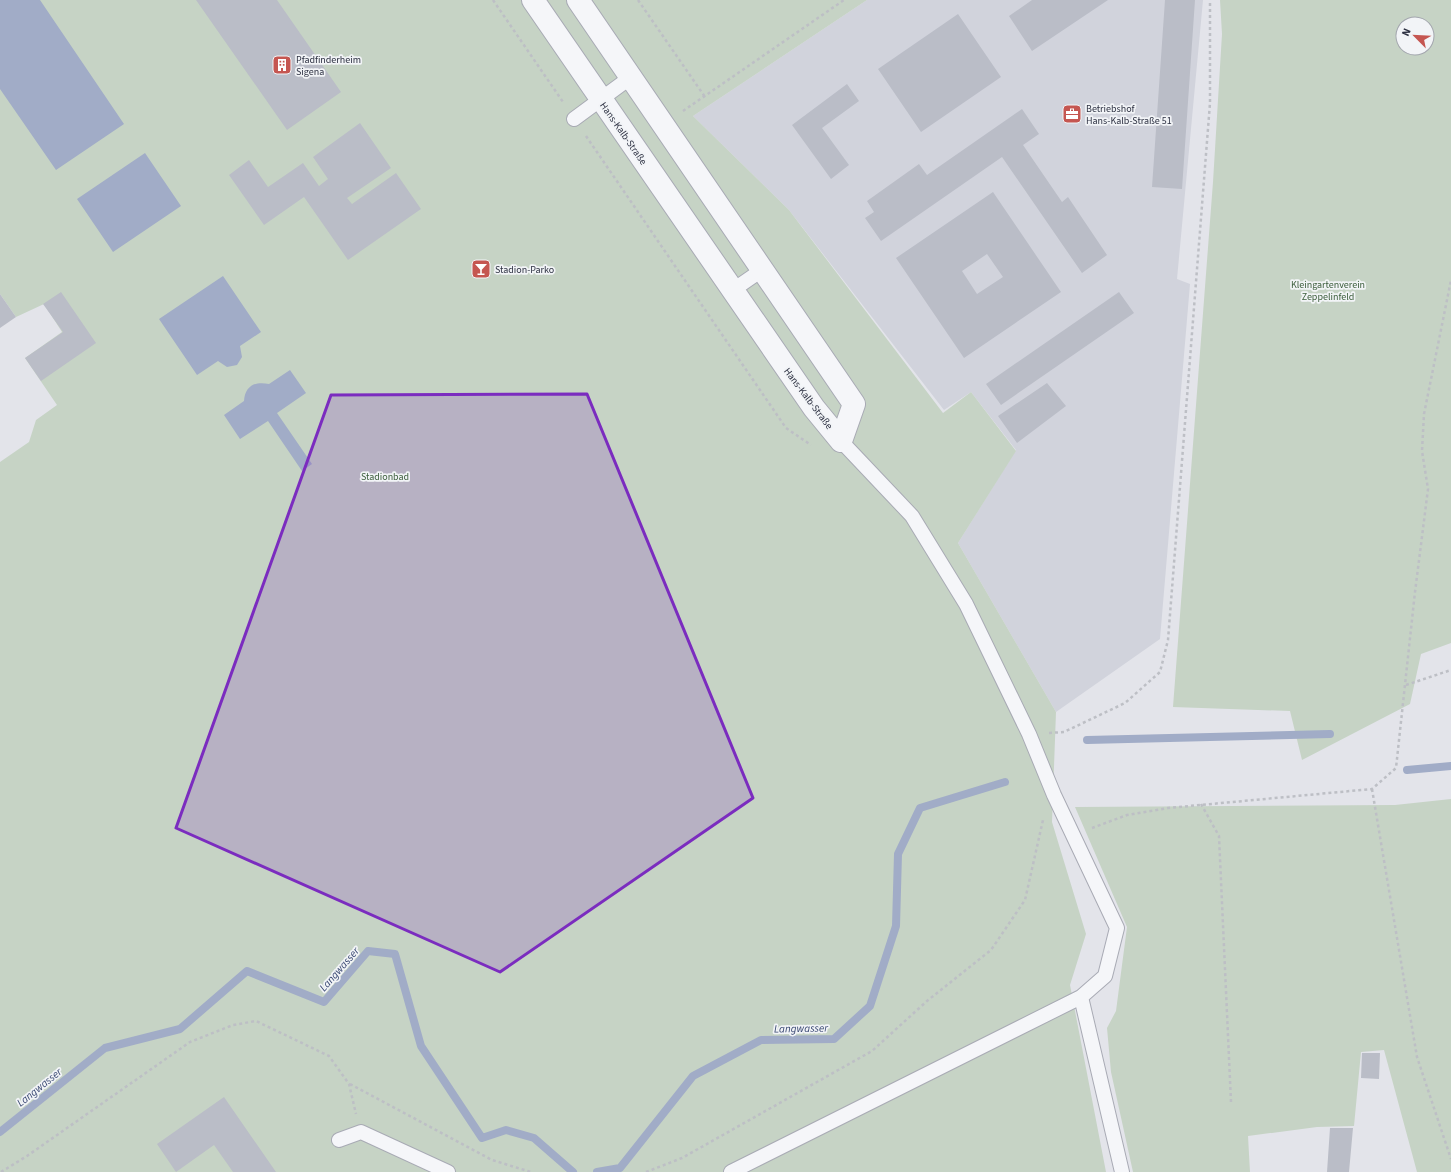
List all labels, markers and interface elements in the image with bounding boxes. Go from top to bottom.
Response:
north arrow [1395,16,1435,56]
text: N [1398,26,1415,39]
place label: Pfadfinderheim Sigena [296,53,361,79]
building icon: Pfadfinderheim Sigena [271,54,293,76]
street label: Hans-Kalb-Straße [596,99,650,168]
place label: Betriebshof Hans-Kalb-Straße 51 [1086,102,1172,128]
office icon: Betriebshof Hans-Kalb-Straße 51 [1061,103,1083,125]
bar icon: Stadion-Parko [470,258,492,280]
place label: Stadion-Parko [495,263,554,277]
park label: Kleingartenverein Zeppelinfeld [1291,278,1365,304]
street label: Hans-Kalb-Straße [780,365,836,432]
park label: Stadionbad [361,470,409,484]
water label: Langwasser [316,943,364,995]
water label: Langwasser [774,1021,829,1036]
water label: Langwasser [14,1064,66,1110]

